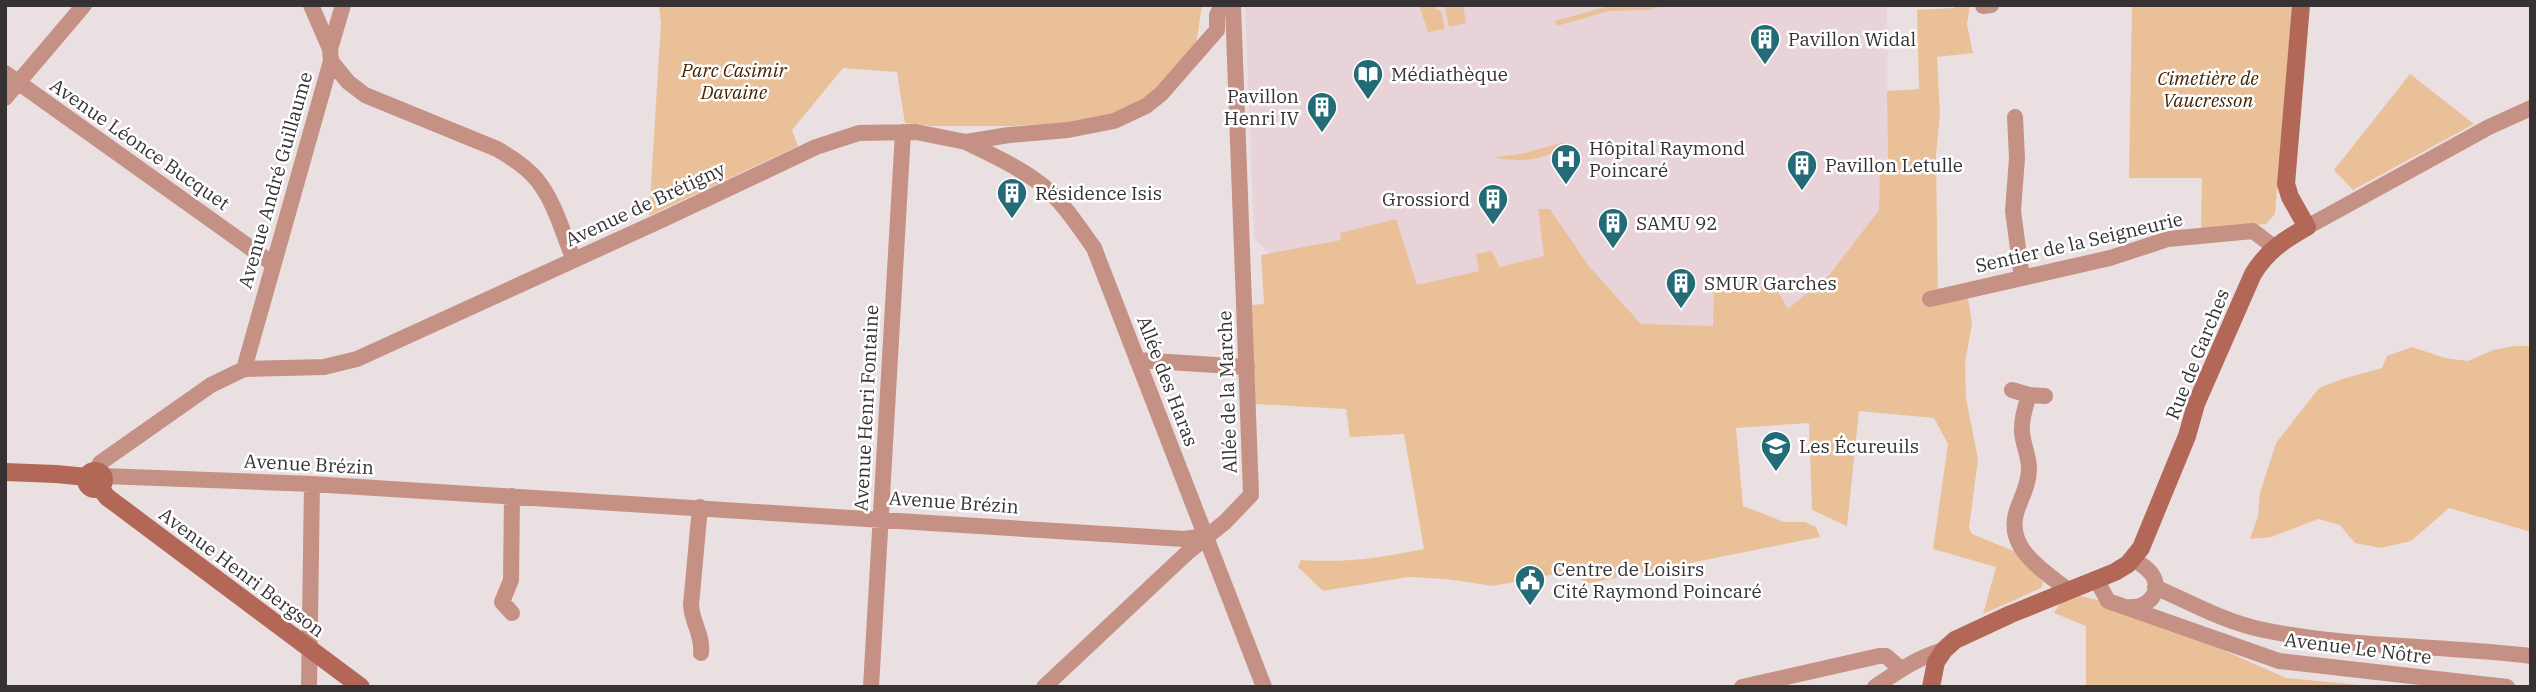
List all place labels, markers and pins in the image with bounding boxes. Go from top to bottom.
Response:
building icon: Pavillon Widal [1748,22,1782,66]
place label: Pavillon Widal [1788,27,1917,51]
library icon: Médiathèque [1351,57,1385,101]
place label: Médiathèque [1391,62,1508,86]
place label: Pavillon Henri IV [1224,84,1299,130]
building icon: Pavillon Henri IV [1305,90,1339,134]
place label: Hôpital Raymond Poincaré [1589,136,1745,182]
hospital icon: Hôpital Raymond Poincaré [1549,142,1583,186]
building icon: Pavillon Letulle [1785,148,1819,192]
place label: Pavillon Letulle [1825,153,1963,177]
building icon: Résidence Isis [995,176,1029,220]
place label: Résidence Isis [1035,181,1162,205]
building icon: Grossiord [1476,182,1510,226]
place label: Grossiord [1382,187,1470,211]
building icon: SAMU 92 [1596,206,1630,250]
place label: SAMU 92 [1636,211,1718,235]
building icon: SMUR Garches [1664,266,1698,310]
place label: SMUR Garches [1704,271,1837,295]
school or university icon: Les Écureuils [1759,429,1793,473]
place label: Les Écureuils [1799,434,1919,458]
place label: Centre de Loisirs Cité Raymond Poincaré [1553,557,1762,603]
public building icon: Centre de Loisirs Cité Raymond Poincaré [1513,563,1547,607]

